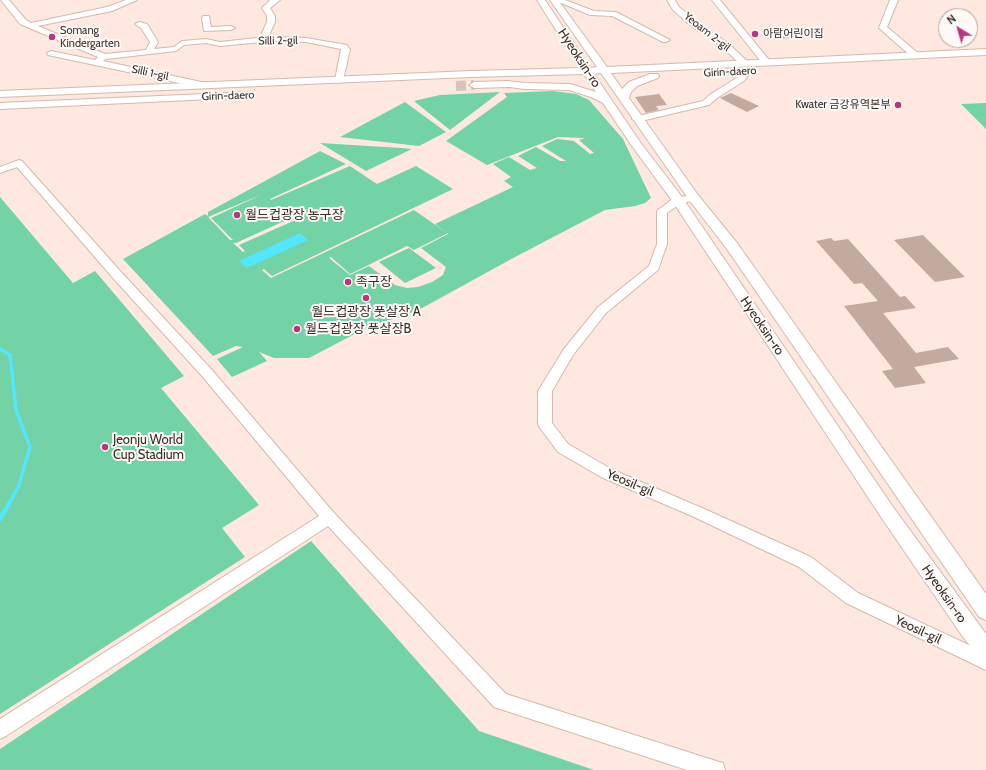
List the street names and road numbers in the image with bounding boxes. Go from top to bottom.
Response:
street label: Yeoam 2-gil [681,10,733,54]
street label: Hyeoksin-ro [554,26,604,90]
street label: Silli 2-gil [258,34,298,48]
street label: Silli 1-gil [130,63,170,83]
street label: Girin-daero [703,64,757,80]
street label: Girin-daero [201,88,255,104]
street label: Hyeoksin-ro [737,294,787,358]
street label: Yeosil-gil [604,466,656,500]
street label: Hyeoksin-ro [918,562,970,626]
street label: Yeosil-gil [892,613,944,647]

